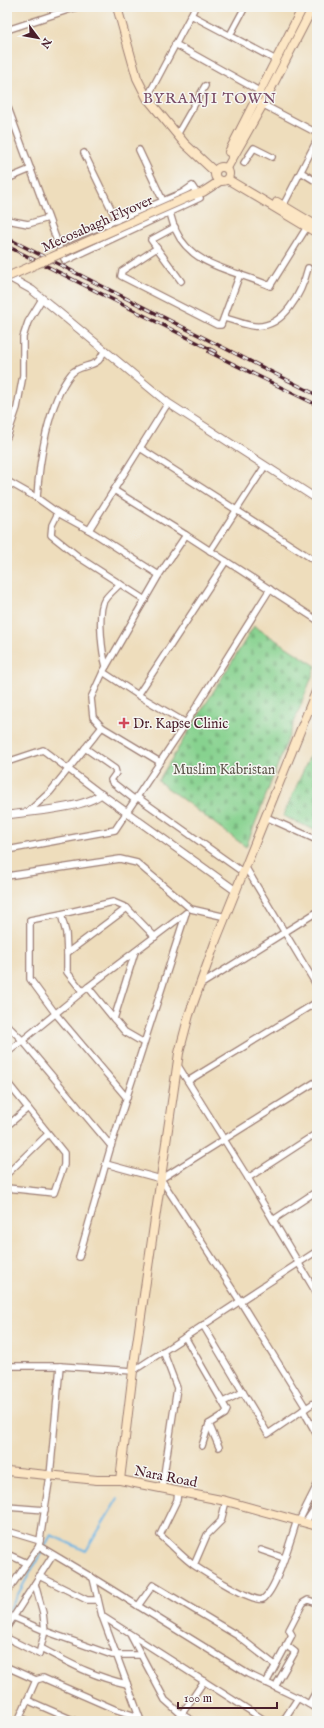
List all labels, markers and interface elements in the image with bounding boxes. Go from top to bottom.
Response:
north arrow [18,18,58,58]
text: N [37,34,55,51]
district label: BYRAMJI TOWN [143,89,277,108]
street label: Mecosabagh Flyover [39,191,156,257]
place label: Dr. Kapse Clinic [133,715,228,733]
marker: Dr. Kapse Clinic [118,717,130,729]
park label: Muslim Kabristan [173,761,276,779]
street label: Nara Road [133,1462,199,1492]
scale bar [178,1684,277,1710]
text: 100 m [184,1691,212,1706]

